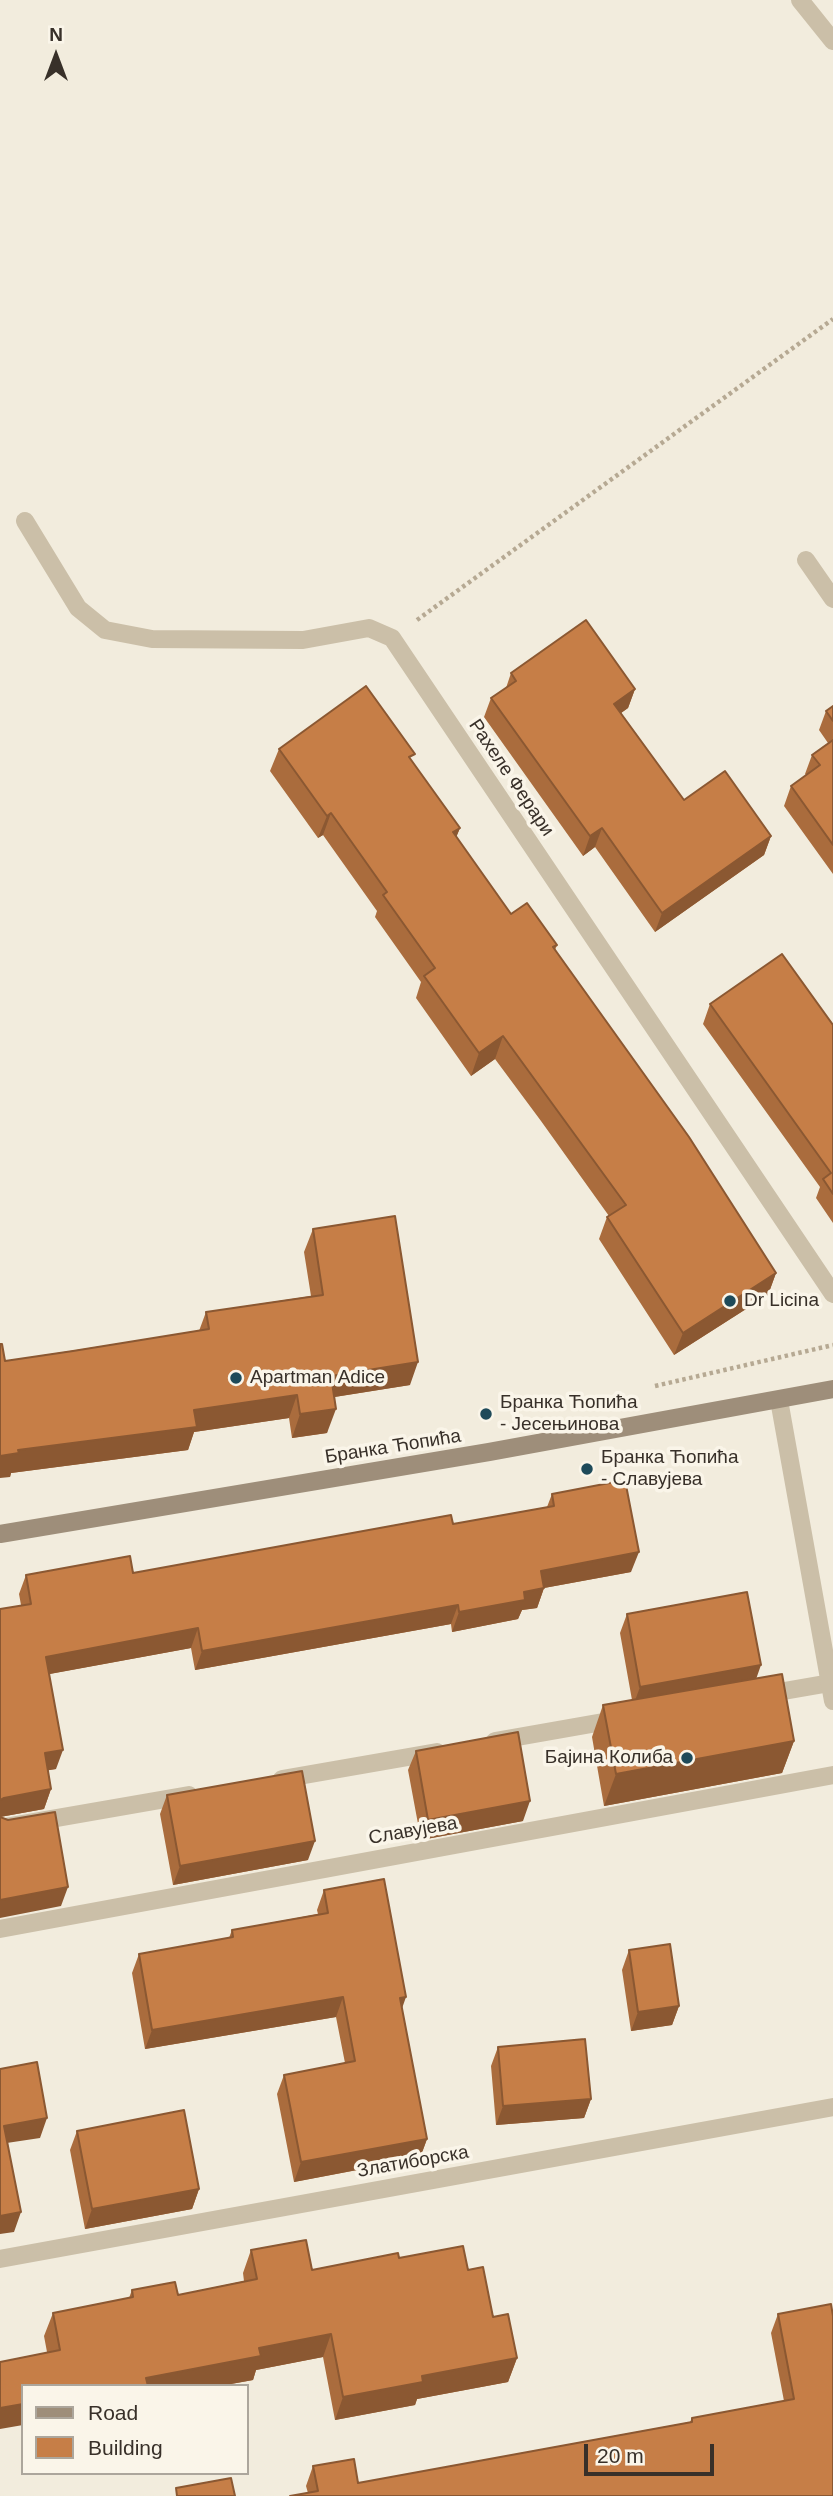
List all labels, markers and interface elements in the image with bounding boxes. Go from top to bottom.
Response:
north arrow [21,21,91,91]
text: N [49,24,63,45]
street label: Рахеле Ферари [463,715,559,841]
place label: Dr Licina [744,1290,819,1312]
marker: Dr Licina [722,1293,738,1309]
place label: Apartman Adice [250,1367,385,1389]
marker: Apartman Adice [228,1370,244,1386]
place label: Бранка Ћопића - Јесењинова [500,1392,637,1436]
marker: Бранка Ћопића - Јесењинова [478,1406,494,1422]
street label: Бранка Ћопића [323,1425,463,1469]
place label: Бранка Ћопића - Славујева [601,1447,738,1491]
marker: Бранка Ћопића - Славујева [579,1461,595,1477]
place label: Бајина Колиба [545,1747,673,1769]
marker: Бајина Колиба [679,1750,695,1766]
street label: Славујева [367,1812,459,1850]
street label: Златиборска [355,2141,471,2183]
legend [21,2384,248,2475]
text: Road [88,2401,138,2424]
scale bar [588,2430,718,2474]
text: Building [88,2436,163,2459]
text: 20 m [597,2444,644,2467]

